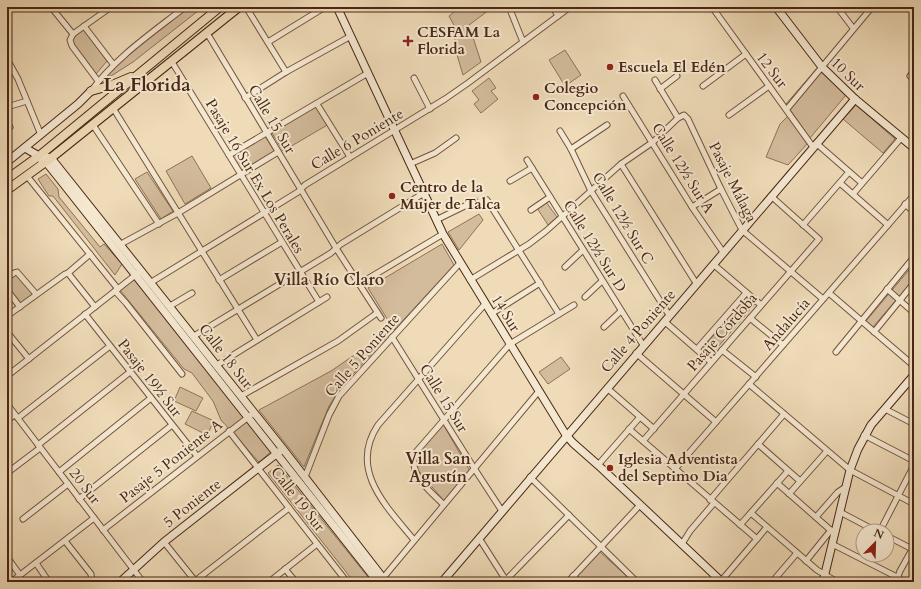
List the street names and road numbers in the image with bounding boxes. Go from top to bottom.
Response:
street label: 12 Sur [752,48,793,93]
street label: 10 Sur [826,53,870,96]
street label: Calle 15 Sur [244,81,301,158]
street label: Pasaje 16 Sur Ex Los Perales [201,95,309,257]
street label: Calle 6 Poniente [307,103,407,175]
street label: Calle 12½ Sur A [647,119,719,217]
street label: Pasaje Málaga [704,138,762,226]
street label: Calle 12½ Sur C [588,168,658,268]
street label: Calle 12½ Sur D [559,196,631,296]
street label: Calle 4 Poniente [596,285,680,377]
street label: Pasaje Córdoba [682,288,762,375]
street label: 14 Sur [487,290,526,336]
street label: Andalucía [758,293,815,354]
street label: Calle 5 Poniente [320,309,404,401]
street label: Calle 18 Sur [194,319,258,393]
street label: Pasaje 19½ Sur [113,335,187,422]
street label: Calle 15 Sur [415,360,473,436]
street label: Pasaje 5 Poniente A [116,415,226,507]
street label: Calle 19 Sur [266,462,330,536]
street label: 20 Sur [65,464,106,509]
street label: 5 Poniente [160,475,224,531]

